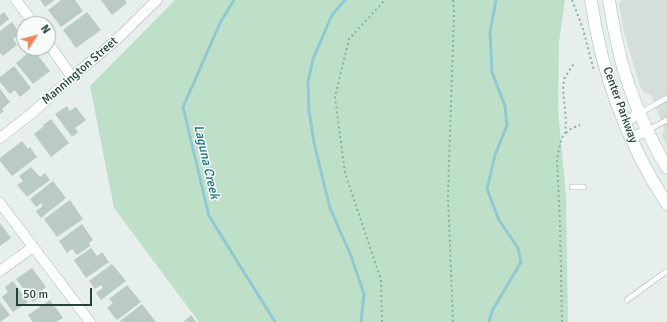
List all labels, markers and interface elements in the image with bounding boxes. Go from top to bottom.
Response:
north arrow [16,16,56,56]
text: N [38,22,53,36]
street label: Mannington Street [39,34,121,108]
street label: Center Parkway [600,65,640,145]
water label: Laguna Creek [190,123,222,201]
scale bar [18,280,94,306]
text: 50 m [23,287,48,302]

